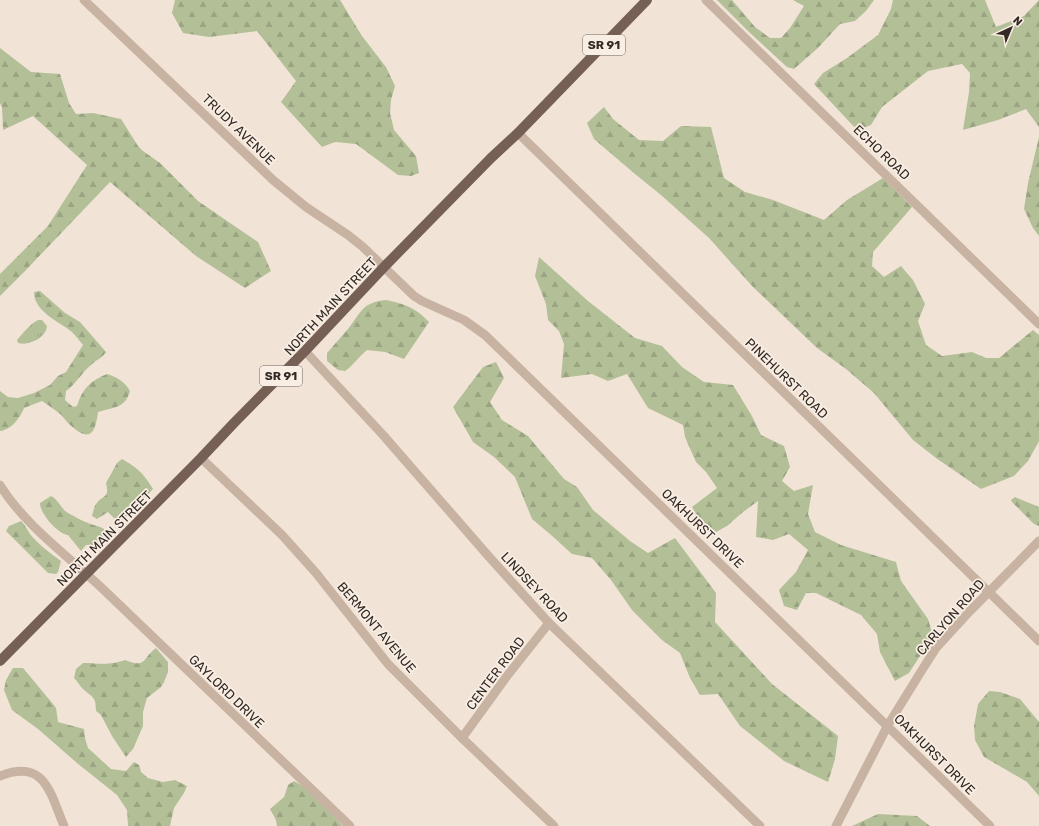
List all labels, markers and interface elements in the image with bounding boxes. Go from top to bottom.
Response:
north arrow [991,8,1031,48]
text: N [1010,14,1025,29]
road number: SR 91 [583,35,625,55]
street label: TRUDY AVENUE [199,91,278,168]
street label: ECHO ROAD [850,122,913,183]
street label: NORTH MAIN STREET [281,254,380,358]
street label: PINEHURST ROAD [742,335,831,422]
road number: SR 91 [260,366,302,386]
street label: OAKHURST DRIVE [659,486,747,571]
street label: NORTH MAIN STREET [54,487,155,589]
street label: LINDSEY ROAD [498,549,571,626]
street label: CARLYON ROAD [913,576,987,658]
street label: BERMONT AVENUE [334,579,419,676]
street label: CENTER ROAD [463,634,528,713]
street label: GAYLORD DRIVE [186,652,268,731]
street label: OAKHURST DRIVE [891,711,978,798]

